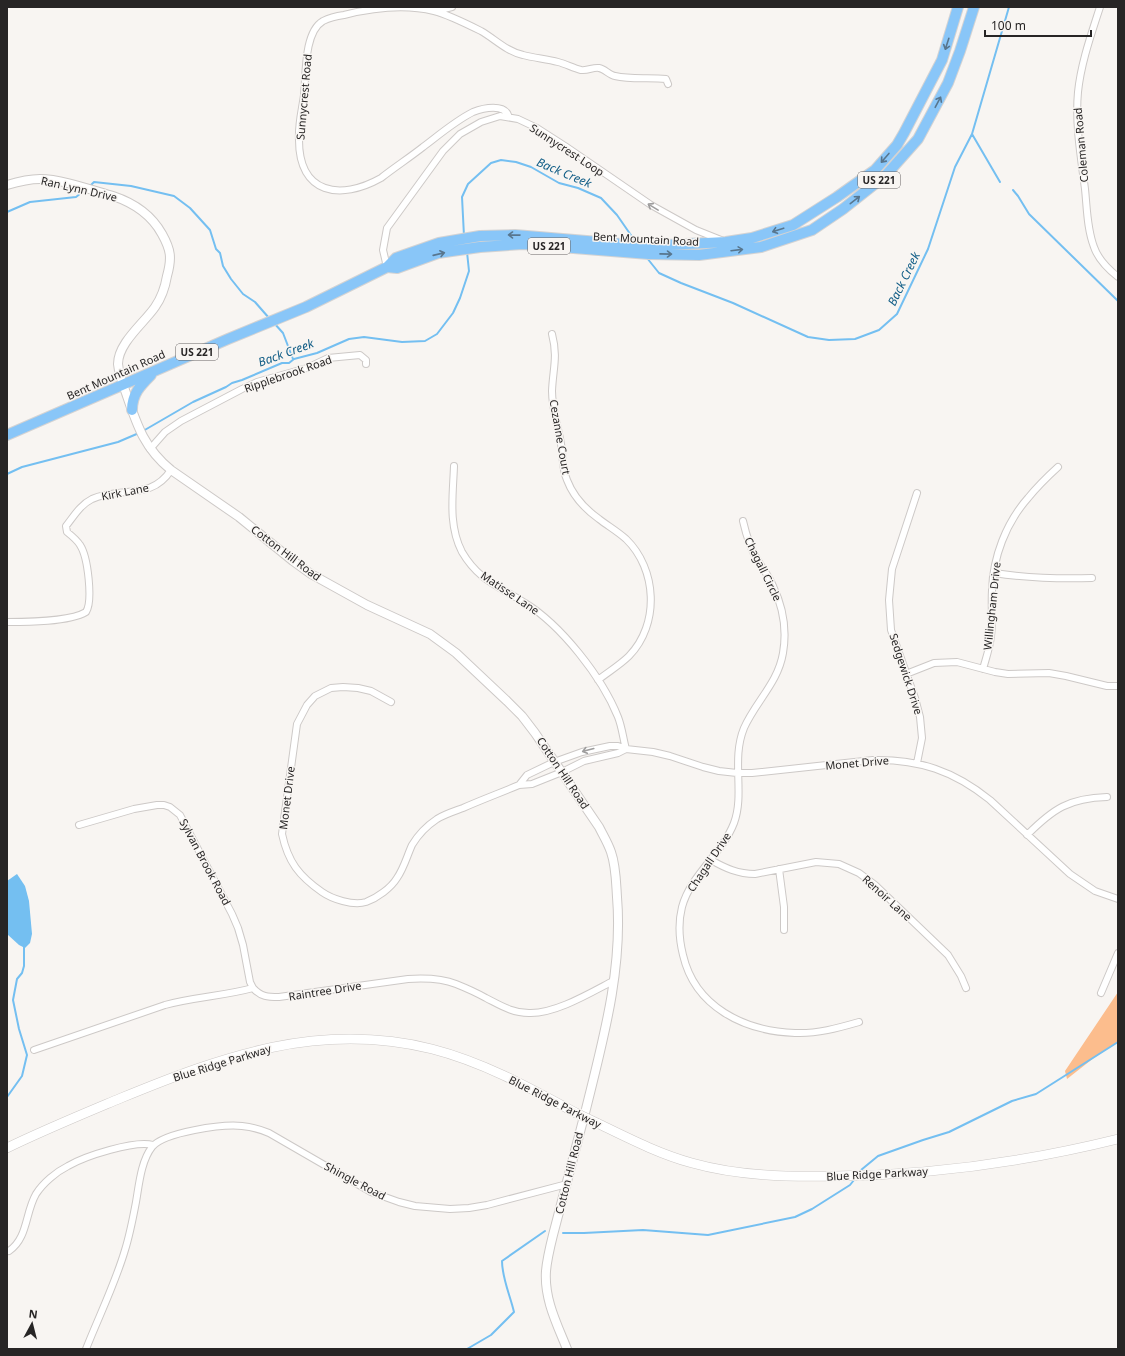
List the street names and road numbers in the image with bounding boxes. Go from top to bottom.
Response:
street label: Sunnycrest Road [292,53,315,141]
street label: Coleman Road [1070,107,1091,183]
street label: Sunnycrest Loop [527,120,608,179]
street label: Ran Lynn Drive [40,172,119,205]
road number: US 221 [858,172,900,188]
street label: Bent Mountain Road [593,228,699,249]
road number: US 221 [528,238,570,254]
road number: US 221 [176,344,218,360]
street label: Bent Mountain Road [64,346,167,403]
street label: Ripplebrook Road [242,351,334,396]
street label: Cezanne Court [547,398,574,476]
street label: Kirk Lane [100,480,150,503]
street label: Cotton Hill Road [248,521,324,584]
street label: Chagall Circle [741,534,785,603]
street label: Willingham Drive [979,561,1004,651]
street label: Matisse Lane [478,567,542,618]
street label: Sedgewick Drive [886,631,927,716]
street label: Cotton Hill Road [534,734,593,812]
street label: Monet Drive [825,752,889,773]
street label: Monet Drive [275,765,298,830]
street label: Sylvan Brook Road [176,816,235,908]
street label: Chagall Drive [683,829,734,894]
street label: Renoir Lane [859,871,915,924]
street label: Raintree Drive [287,977,362,1004]
street label: Blue Ridge Parkway [171,1040,273,1085]
street label: Blue Ridge Parkway [506,1072,604,1132]
street label: Cotton Hill Road [551,1130,586,1215]
street label: Shingle Road [322,1158,389,1203]
street label: Blue Ridge Parkway [826,1163,929,1184]

